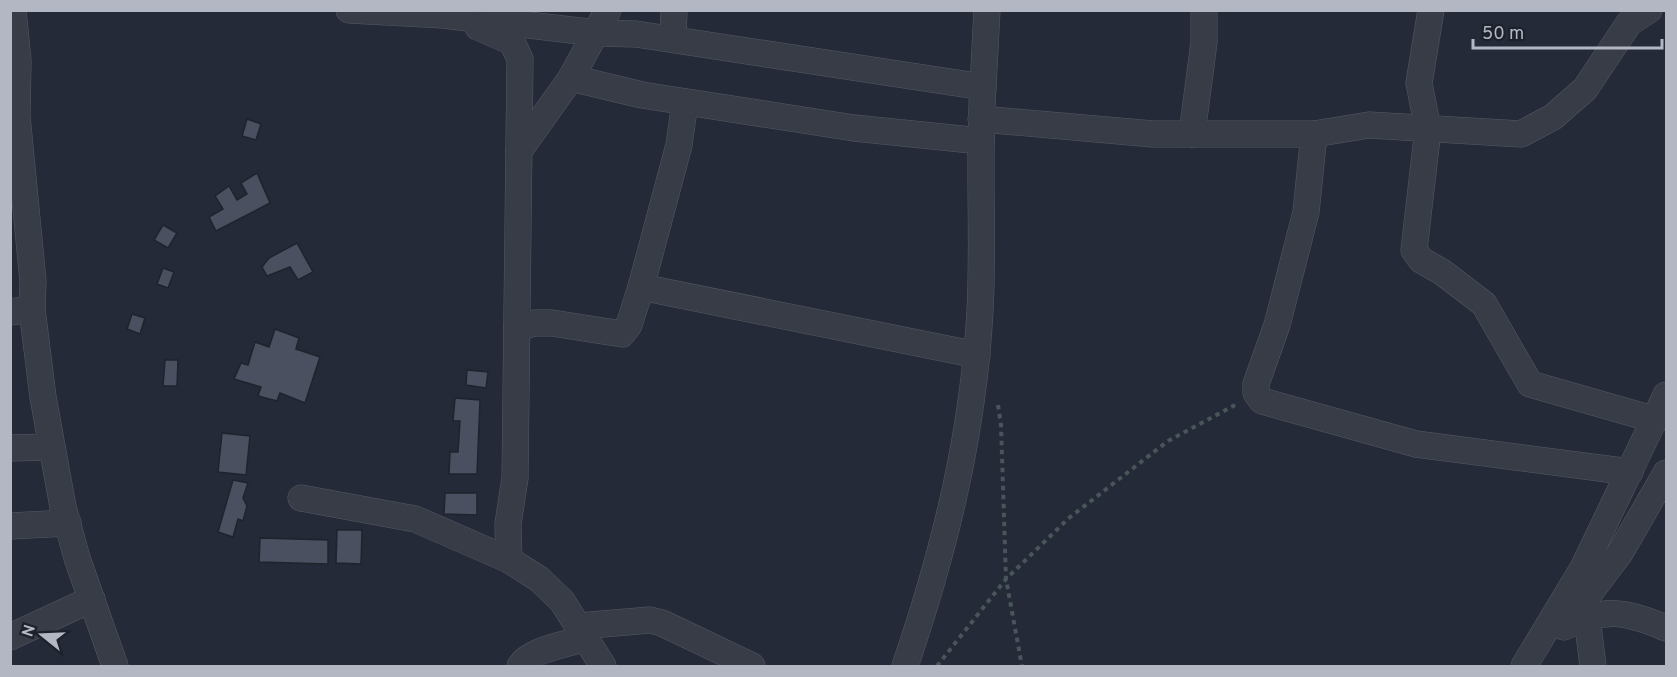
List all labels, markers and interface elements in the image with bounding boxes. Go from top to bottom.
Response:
scale bar [1473,12,1662,50]
text: 50 m [1482,23,1524,46]
north arrow [12,605,72,665]
text: N [18,622,41,640]

